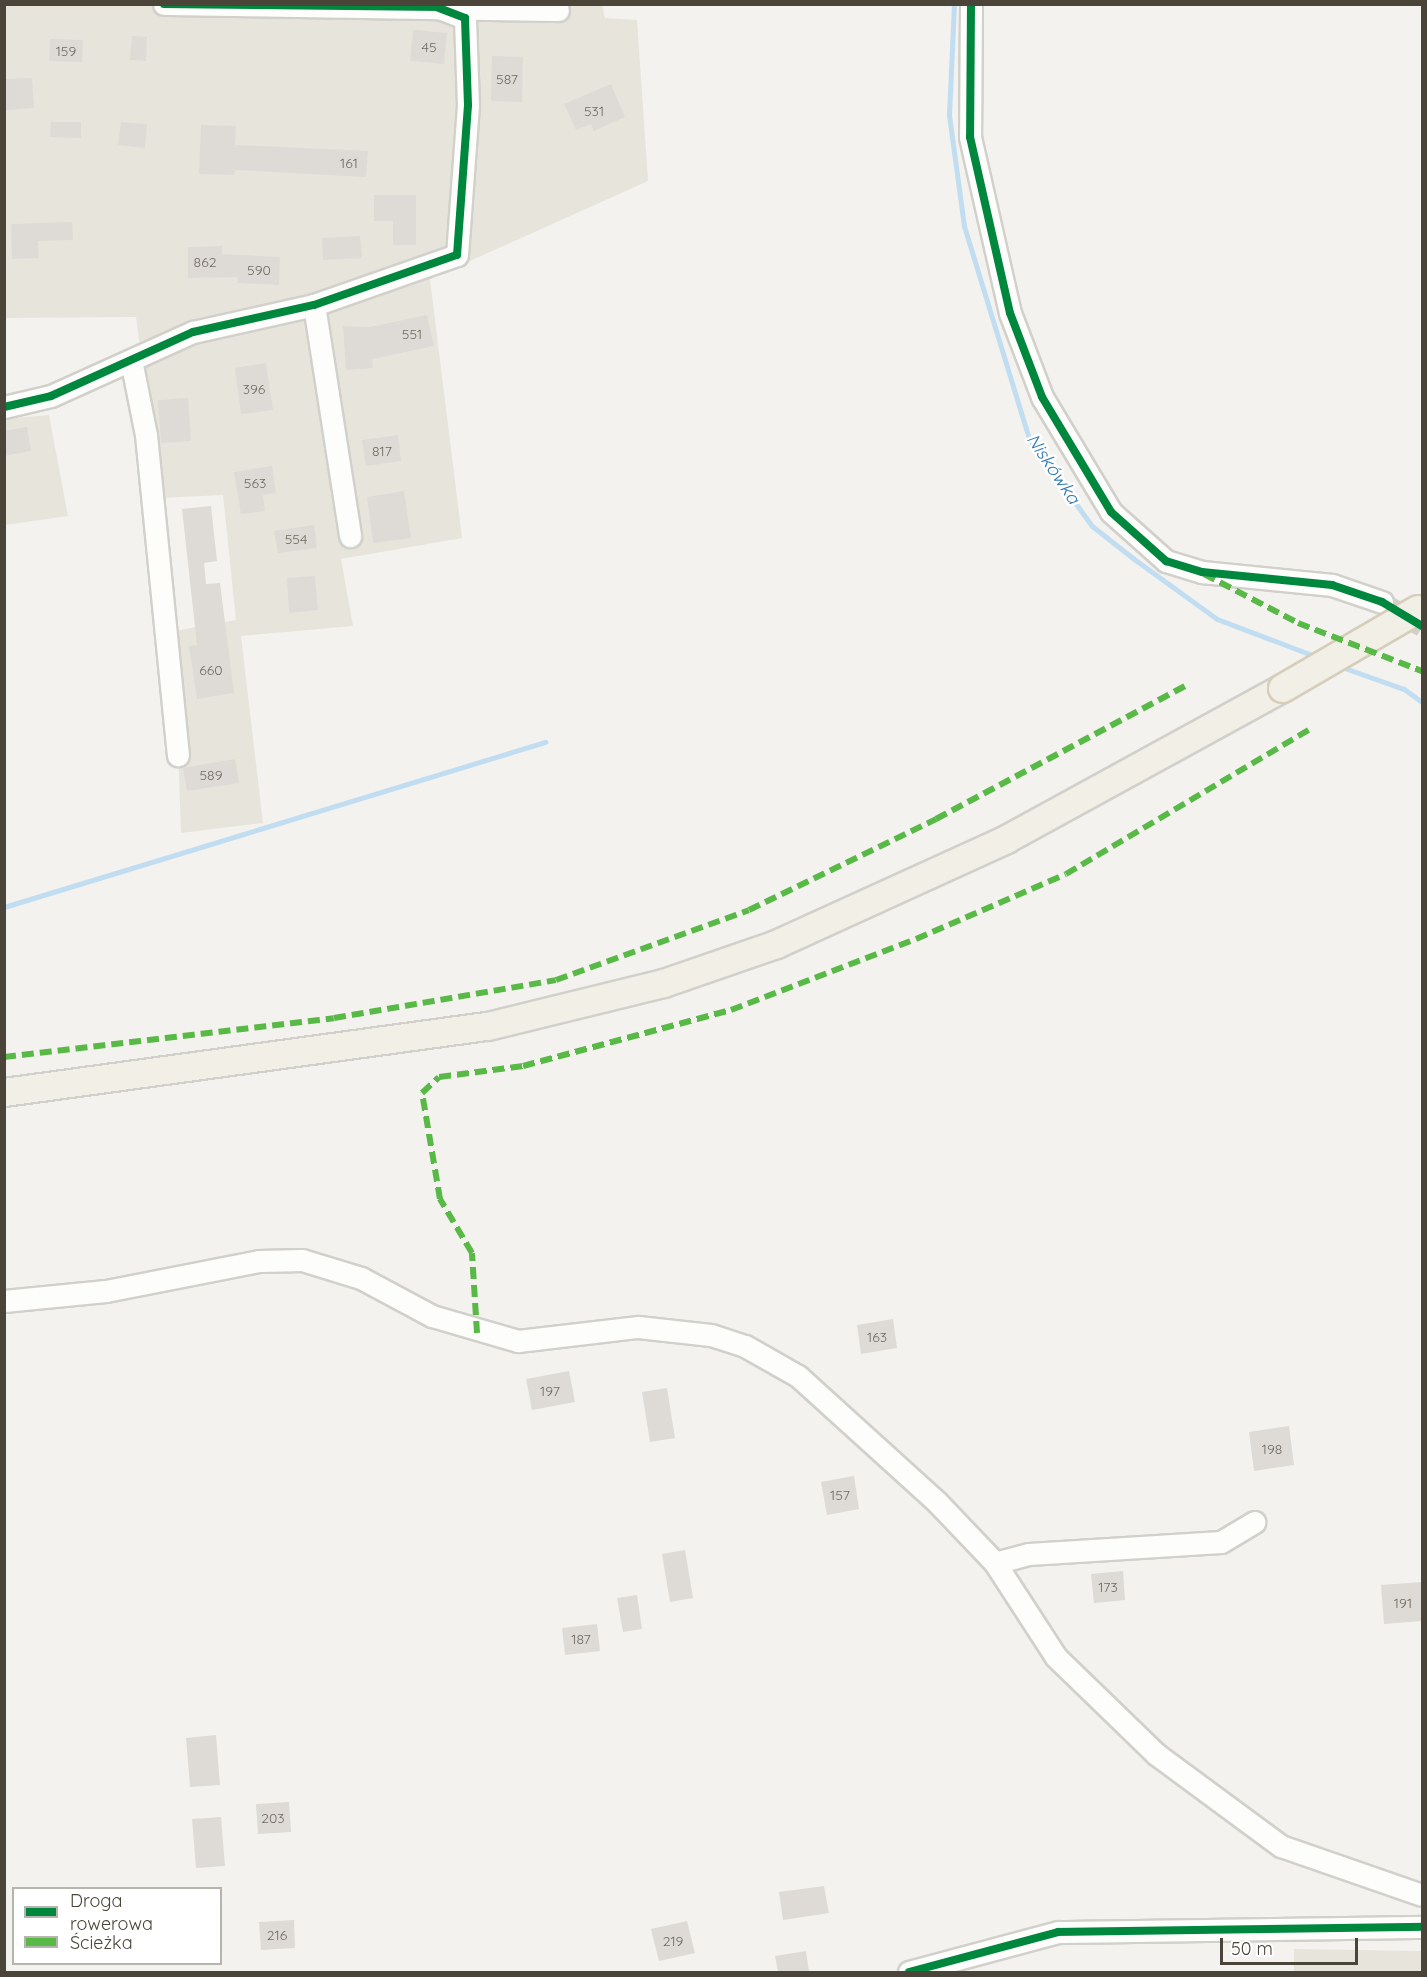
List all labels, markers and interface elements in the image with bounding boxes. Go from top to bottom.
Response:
house number: 45 [421,39,437,55]
house number: 159 [56,43,76,59]
house number: 587 [496,71,518,87]
house number: 531 [584,103,604,119]
house number: 161 [340,155,358,171]
house number: 862 [194,254,216,270]
house number: 590 [247,262,271,278]
house number: 551 [402,326,422,342]
house number: 396 [243,381,265,397]
water label: Niskówka [1022,430,1084,508]
house number: 817 [372,443,392,459]
house number: 563 [244,475,266,491]
house number: 554 [285,531,307,547]
house number: 660 [199,662,223,678]
house number: 589 [199,767,223,783]
house number: 163 [867,1329,887,1345]
house number: 197 [540,1383,560,1399]
house number: 198 [1262,1441,1282,1457]
house number: 157 [830,1487,850,1503]
house number: 173 [1098,1579,1118,1595]
house number: 191 [1394,1595,1412,1611]
house number: 187 [571,1631,591,1647]
house number: 203 [261,1810,285,1826]
legend [12,1887,222,1965]
text: Droga rowerowa [70,1889,153,1935]
scale bar [1223,1926,1361,1964]
house number: 216 [267,1927,287,1943]
text: Ścieżka [70,1931,133,1954]
house number: 219 [663,1933,683,1949]
text: 50 m [1231,1937,1273,1960]

